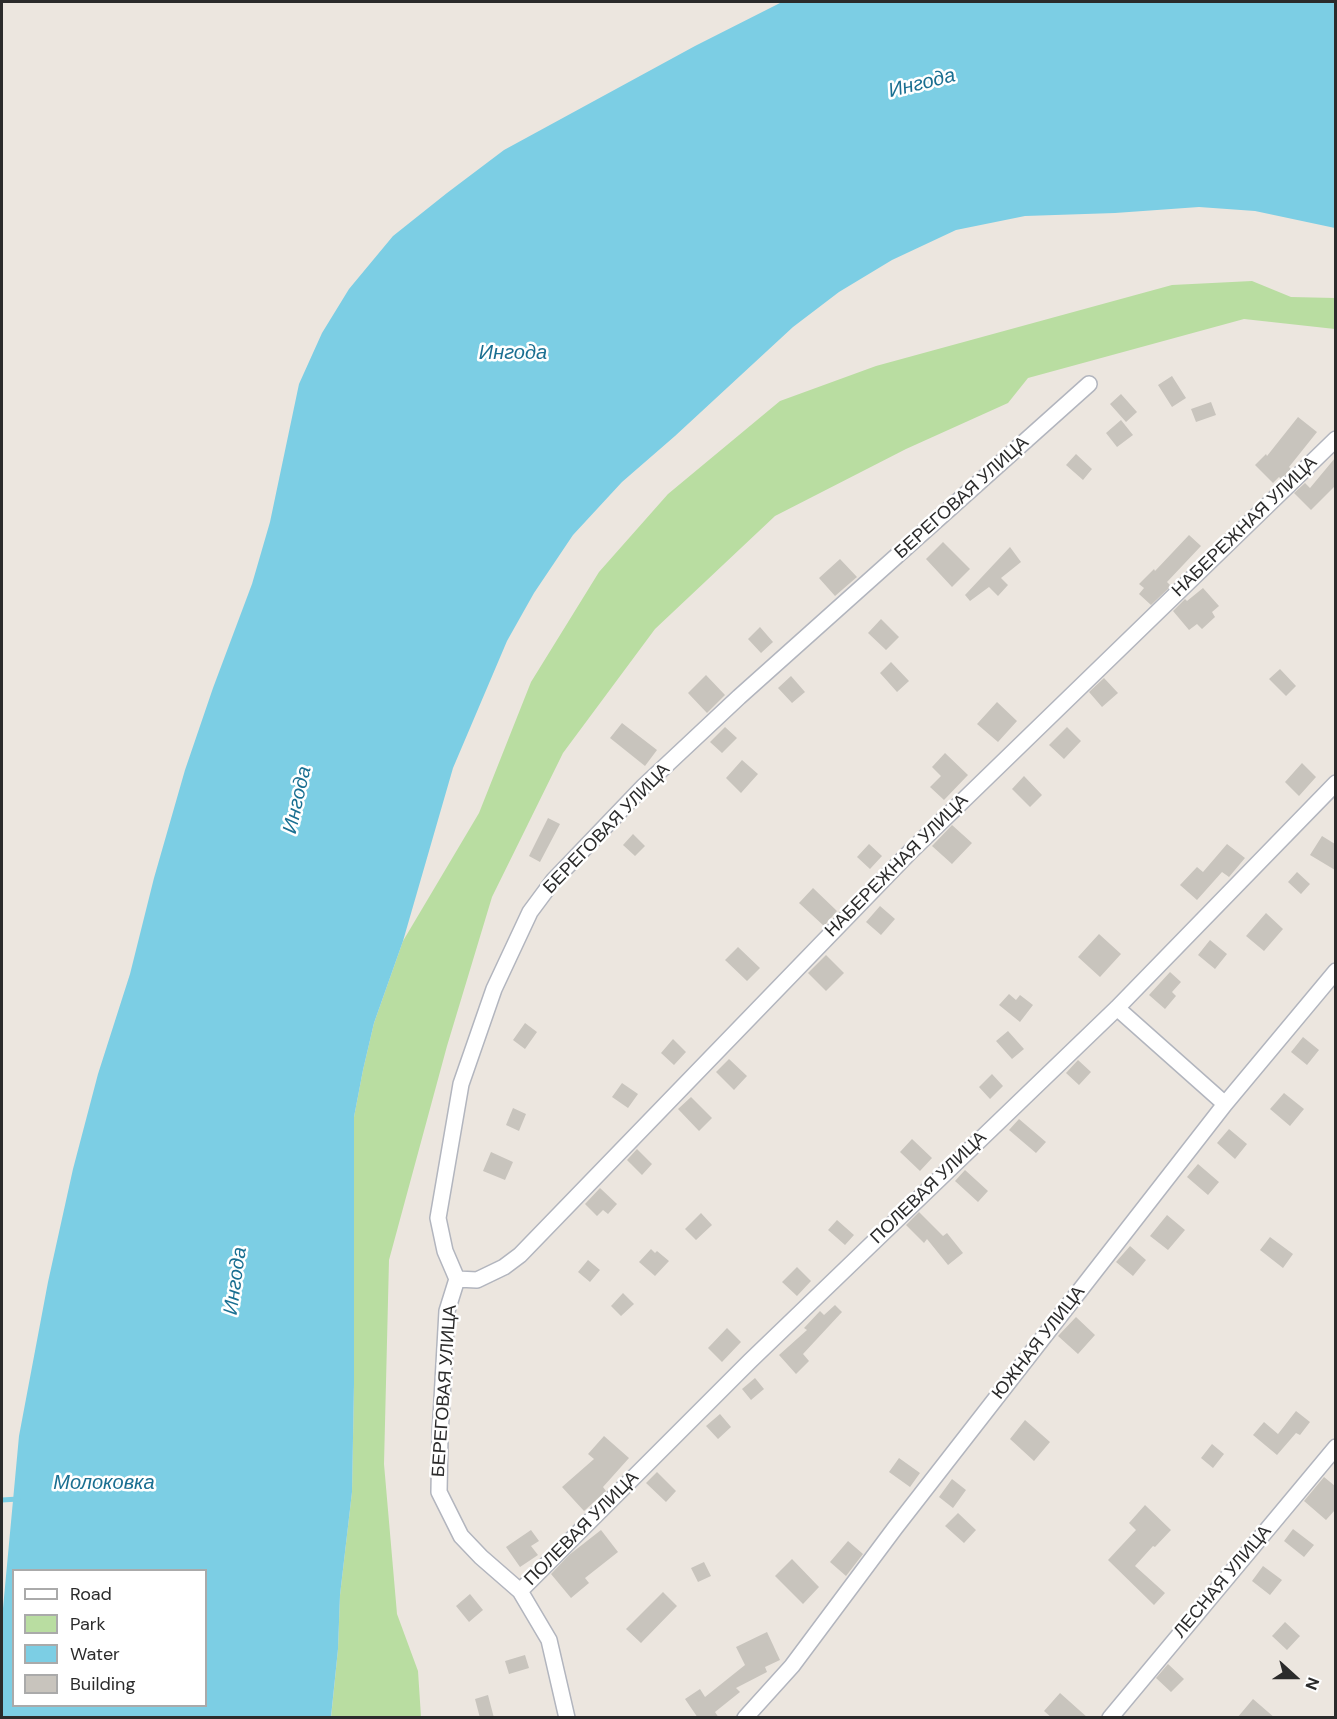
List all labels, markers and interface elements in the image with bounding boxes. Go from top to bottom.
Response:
water label: Ингода [886,64,958,104]
water label: Ингода [479,342,547,366]
street label: БЕРЕГОВАЯ УЛИЦА [891,432,1033,564]
street label: НАБЕРЕЖНАЯ УЛИЦА [1168,452,1322,602]
street label: БЕРЕГОВАЯ УЛИЦА [539,759,675,899]
water label: Ингода [279,764,317,836]
street label: НАБЕРЕЖНАЯ УЛИЦА [821,790,973,942]
street label: ПОЛЕВАЯ УЛИЦА [867,1127,991,1249]
water label: Ингода [219,1246,253,1316]
street label: ЮЖНАЯ УЛИЦА [988,1282,1090,1404]
street label: БЕРЕГОВАЯ УЛИЦА [428,1304,462,1478]
street label: ПОЛЕВАЯ УЛИЦА [520,1467,644,1591]
water label: Молоковка [53,1472,155,1496]
street label: ЛЕСНАЯ УЛИЦА [1170,1521,1276,1643]
legend [12,1569,207,1707]
text: Road [70,1582,112,1606]
text: Park [70,1612,106,1636]
text: Water [70,1642,120,1666]
north arrow [1265,1647,1325,1707]
text: Building [70,1672,135,1696]
text: N [1300,1674,1324,1693]

